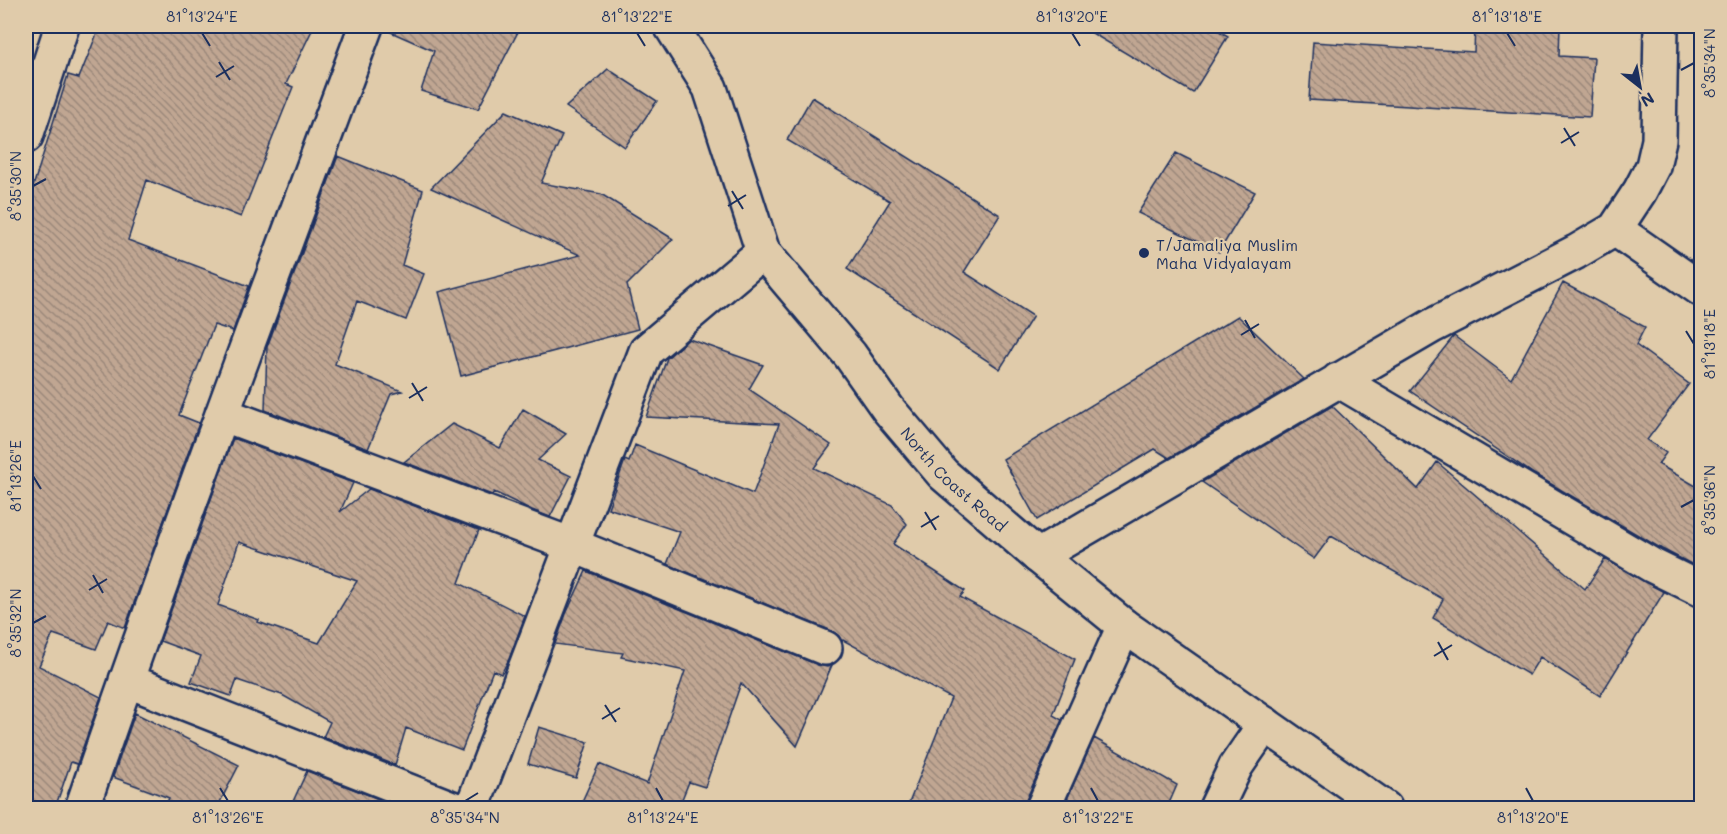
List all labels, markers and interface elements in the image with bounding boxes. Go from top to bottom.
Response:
text: 81°13'24"E [166,6,238,26]
text: 81°13'22"E [602,6,673,26]
text: 81°13'20"E [1036,6,1108,26]
text: 81°13'18"E [1472,6,1542,26]
text: 8°35'34"N [1699,28,1719,98]
north arrow [1610,57,1670,117]
text: N [1637,88,1659,112]
text: 8°35'30"N [5,151,25,221]
place label: T/Jamaliya Muslim Maha Vidyalayam [1156,234,1298,273]
marker: T/Jamaliya Muslim Maha Vidyalayam [1137,246,1151,260]
text: 81°13'18"E [1699,309,1719,379]
street label: North Coast Road [897,422,1012,536]
text: 81°13'26"E [5,440,25,512]
text: 8°35'36"N [1699,465,1719,535]
text: 8°35'32"N [5,588,25,658]
text: 81°13'26"E [192,807,264,827]
text: 8°35'34"N [430,807,500,827]
text: 81°13'24"E [627,807,699,827]
text: 81°13'22"E [1063,807,1134,827]
text: 81°13'20"E [1497,807,1569,827]

